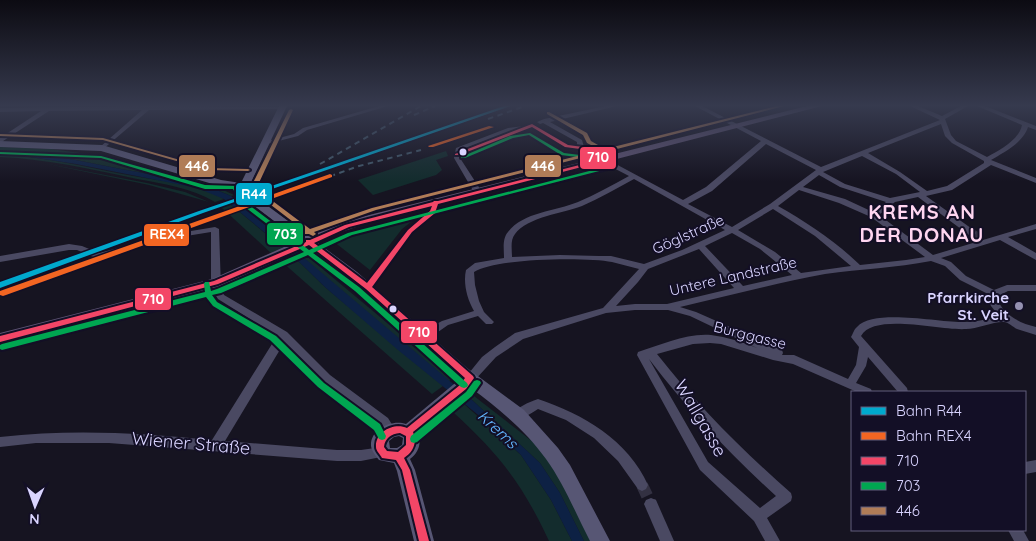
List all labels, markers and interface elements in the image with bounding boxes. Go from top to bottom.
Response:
line badge: 710 [579,146,617,170]
unlabelled marker [458,147,468,157]
text: 710 [587,148,610,166]
line badge: 446 [178,154,216,178]
line badge: 446 [524,154,562,178]
text: 446 [185,157,209,175]
text: 446 [531,157,555,175]
line badge: R44 [235,182,273,206]
text: R44 [241,185,267,203]
district label: KREMS AN DER DONAU [860,199,984,247]
street label: Göglstraße [649,210,727,258]
line badge: 703 [266,222,304,246]
line badge: REX4 [143,223,190,247]
text: REX4 [149,225,185,243]
text: 703 [273,225,297,243]
street label: Untere Landstraße [667,252,799,300]
line badge: 710 [134,287,172,311]
place label: Pfarrkirche St. Veit [927,288,1009,324]
text: 710 [142,290,165,308]
marker: Pfarrkirche St. Veit [1013,300,1025,312]
unlabelled marker [388,304,398,314]
street label: Burggasse [712,317,788,353]
line badge: 710 [400,320,438,344]
text: 710 [408,323,431,341]
street label: Wallgasse [670,375,732,461]
legend [851,391,1026,531]
text: Bahn R44 [896,401,962,420]
water label: Krems [474,405,523,454]
street label: Wiener Straße [131,426,251,460]
text: Bahn REX4 [896,426,972,445]
text: 710 [896,451,919,470]
text: 703 [896,476,921,495]
north arrow [10,481,60,531]
text: 446 [896,501,920,520]
text: N [29,510,40,528]

